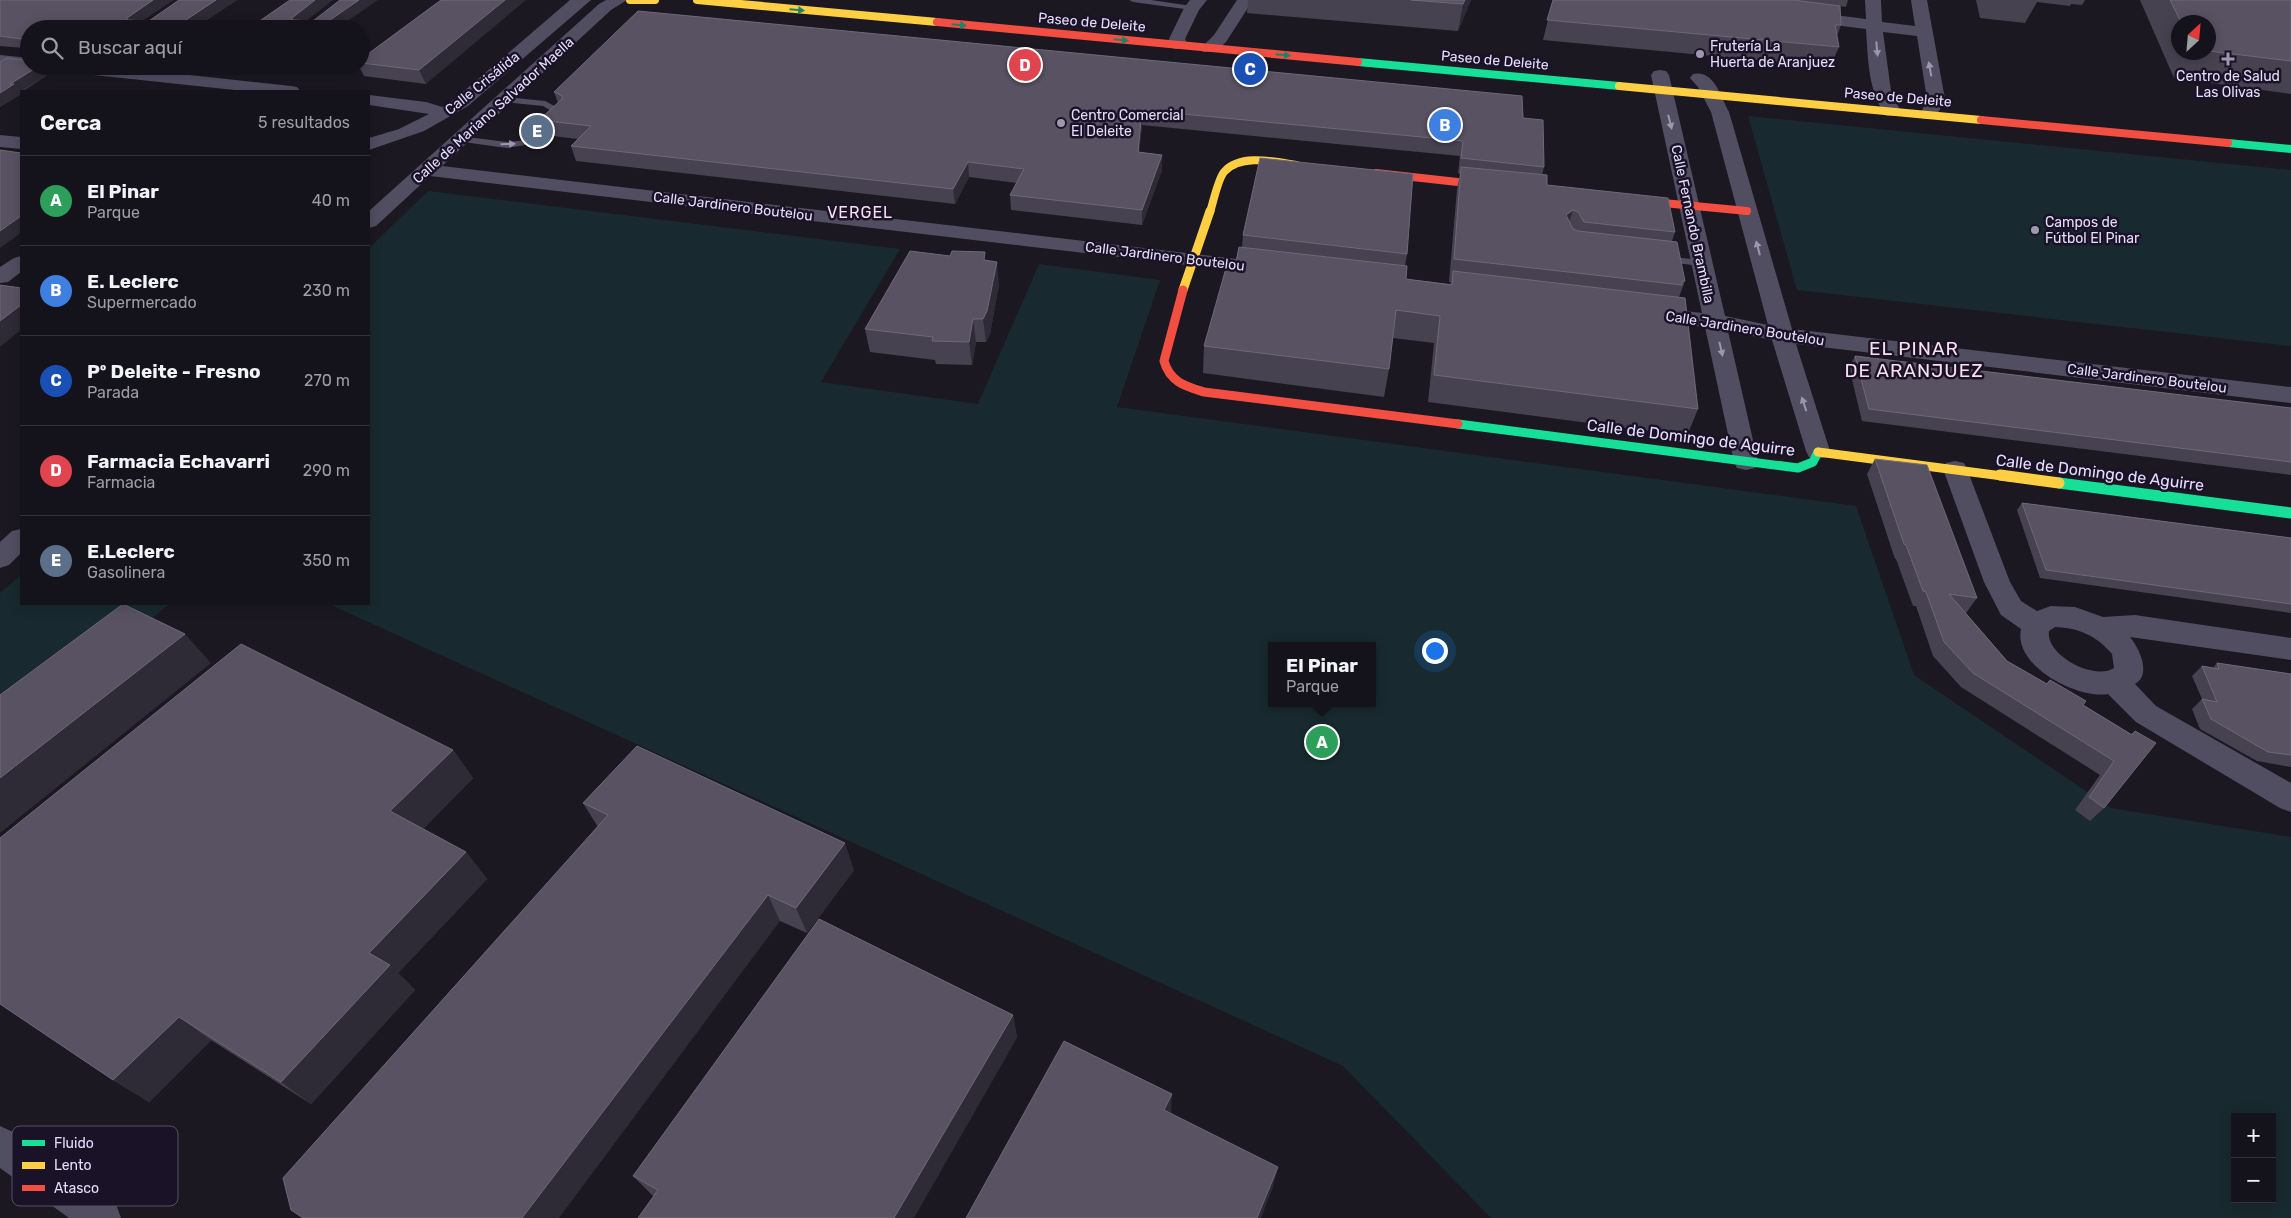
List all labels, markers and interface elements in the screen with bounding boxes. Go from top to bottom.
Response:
one-way arrow [790,6,806,14]
street label: Paseo de Deleite [1037,9,1147,36]
north arrow [2171,15,2216,60]
search box [20,20,370,75]
one-way arrow [952,21,968,29]
street label: Calle de Mariano Salvador Maella [409,33,577,187]
icon: search [38,34,66,62]
text: Buscar aquí [78,36,182,59]
one-way arrow [1113,36,1129,44]
place label: Frutería La Huerta de Aranjuez [1710,38,1835,71]
one-way arrow [1873,41,1881,57]
pin: D [1009,46,1041,84]
street label: Paseo de Deleite [1440,47,1550,74]
street label: Calle Crisálida [442,48,523,119]
marker: Frutería La Huerta de Aranjuez [1694,48,1706,60]
pin: C [1234,50,1266,88]
one-way arrow [1275,51,1291,59]
marker: Centro de Salud Las Olivas [2221,52,2235,66]
one-way arrow [1925,60,1933,76]
place label: Centro de Salud Las Olivas [2176,68,2280,101]
street label: Paseo de Deleite [1843,84,1953,111]
pin: B [1429,106,1461,144]
place label: Centro Comercial El Deleite [1071,107,1184,140]
text: Cerca [40,110,101,135]
pin: E [521,112,553,150]
text: 5 resultados [258,113,350,132]
one-way arrow [1666,115,1674,130]
marker: Centro Comercial El Deleite [1055,117,1067,129]
one-way arrow [500,140,516,148]
street label: Calle Fernando Brambilla [1667,143,1718,305]
text: El Pinar [87,180,159,203]
street label: Calle Jardinero Boutelou [652,188,814,225]
text: A [50,191,62,210]
text: 40 m [312,191,350,210]
text: Parque [87,203,140,222]
district label: VERGEL [827,203,893,222]
place label: Campos de Fútbol El Pinar [2045,214,2140,247]
marker: Campos de Fútbol El Pinar [2029,224,2041,236]
street label: Calle Jardinero Boutelou [1084,238,1246,275]
one-way arrow [1753,241,1761,256]
text: E. Leclerc [87,270,179,293]
text: B [50,281,62,300]
text: 230 m [303,281,350,300]
text: Supermercado [87,293,197,312]
street label: Calle Jardinero Boutelou [1664,308,1826,349]
district label: EL PINAR DE ARANJUEZ [1844,337,1984,382]
one-way arrow [1717,341,1725,357]
text: Pº Deleite - Fresno [87,360,261,383]
street label: Calle Jardinero Boutelou [2066,360,2228,397]
text: C [50,371,62,390]
text: 270 m [304,371,350,390]
text: Parada [87,383,139,402]
one-way arrow [1799,397,1807,412]
street label: Calle de Domingo de Aguirre [1586,415,1796,460]
text: Farmacia Echavarri [87,450,270,473]
street label: Calle de Domingo de Aguirre [1995,450,2205,495]
text: D [50,461,62,480]
text: 290 m [303,461,350,480]
text: Farmacia [87,473,155,492]
text: E.Leclerc [87,540,175,563]
text: E [51,551,61,570]
text: 350 m [303,551,350,570]
text: Gasolinera [87,563,165,582]
your location [1422,638,1448,664]
popup [1268,642,1376,707]
text: El Pinar [1286,654,1358,677]
text: Parque [1286,677,1339,696]
pin: A [1306,723,1338,761]
map controls [2231,1113,2276,1203]
button: + [2231,1113,2276,1158]
legend [12,1126,178,1206]
text: Fluido [54,1135,94,1152]
text: Lento [54,1157,91,1174]
button: − [2231,1158,2276,1203]
text: Atasco [54,1180,99,1197]

